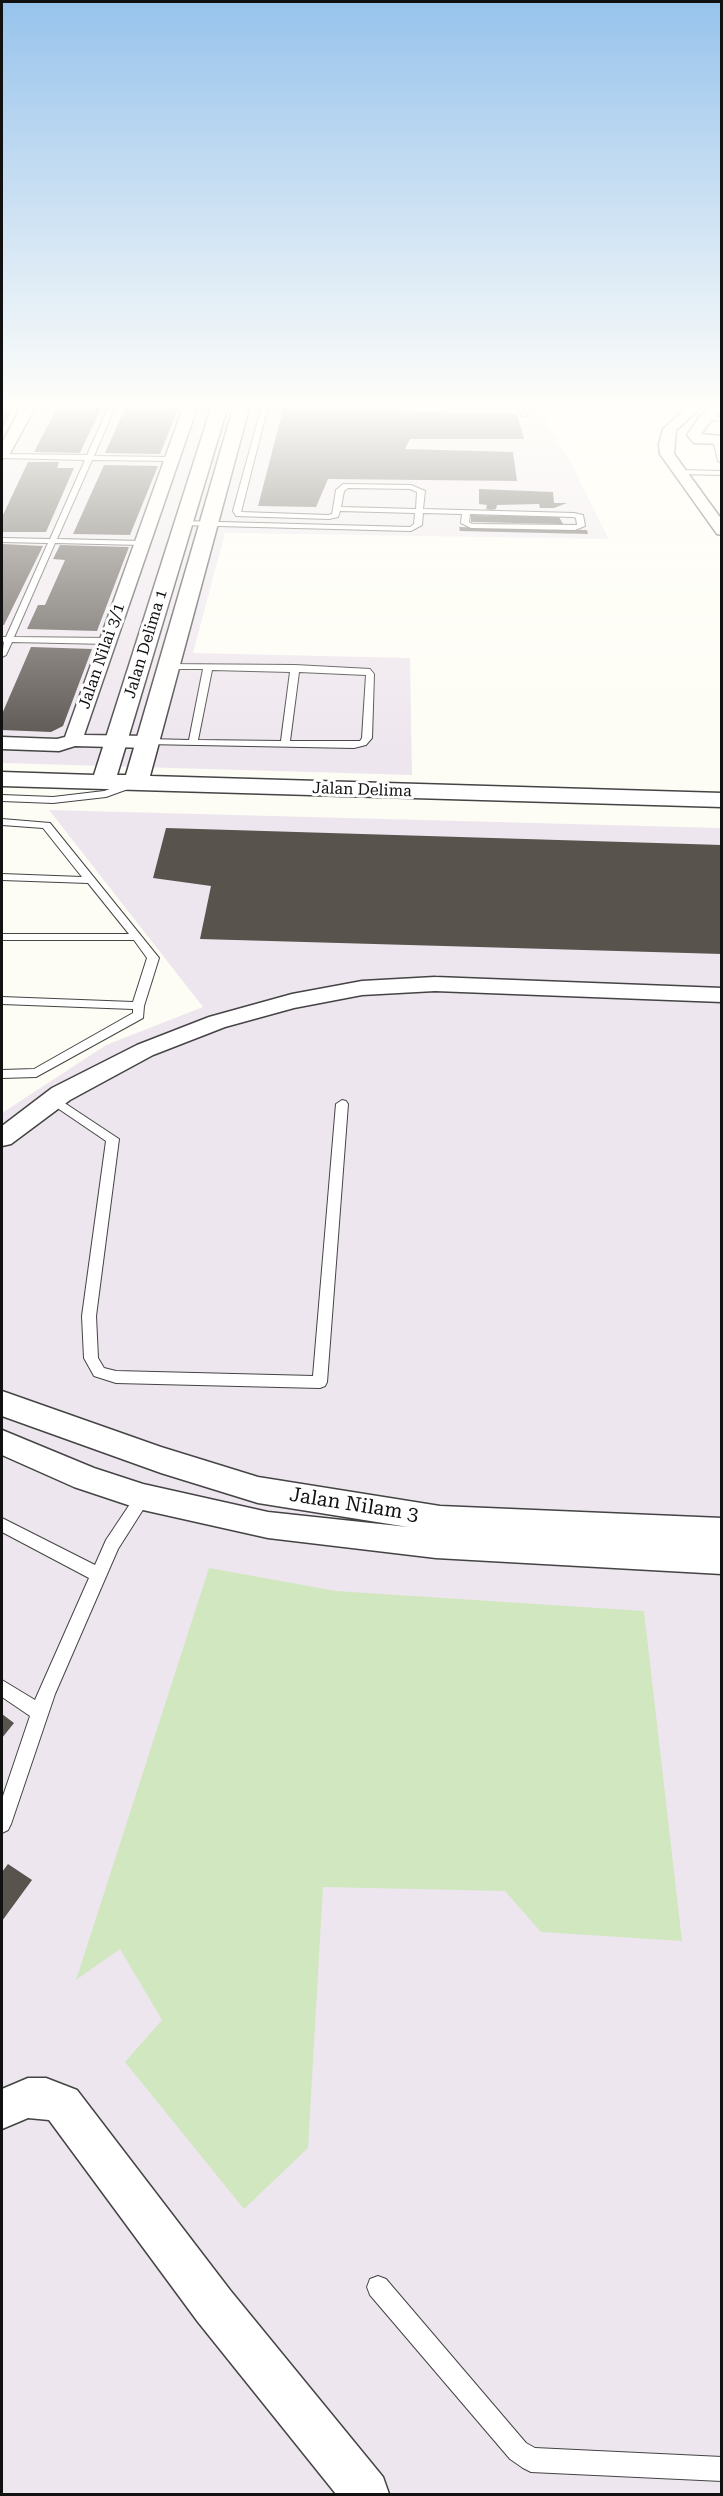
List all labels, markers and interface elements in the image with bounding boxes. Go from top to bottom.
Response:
street label: Jalan Delima 1 [120,587,172,701]
street label: Jalan Nilai 3/1 [75,601,129,711]
street label: Jalan Delima [312,779,412,801]
street label: Jalan Nilam 3 [288,1483,420,1527]

